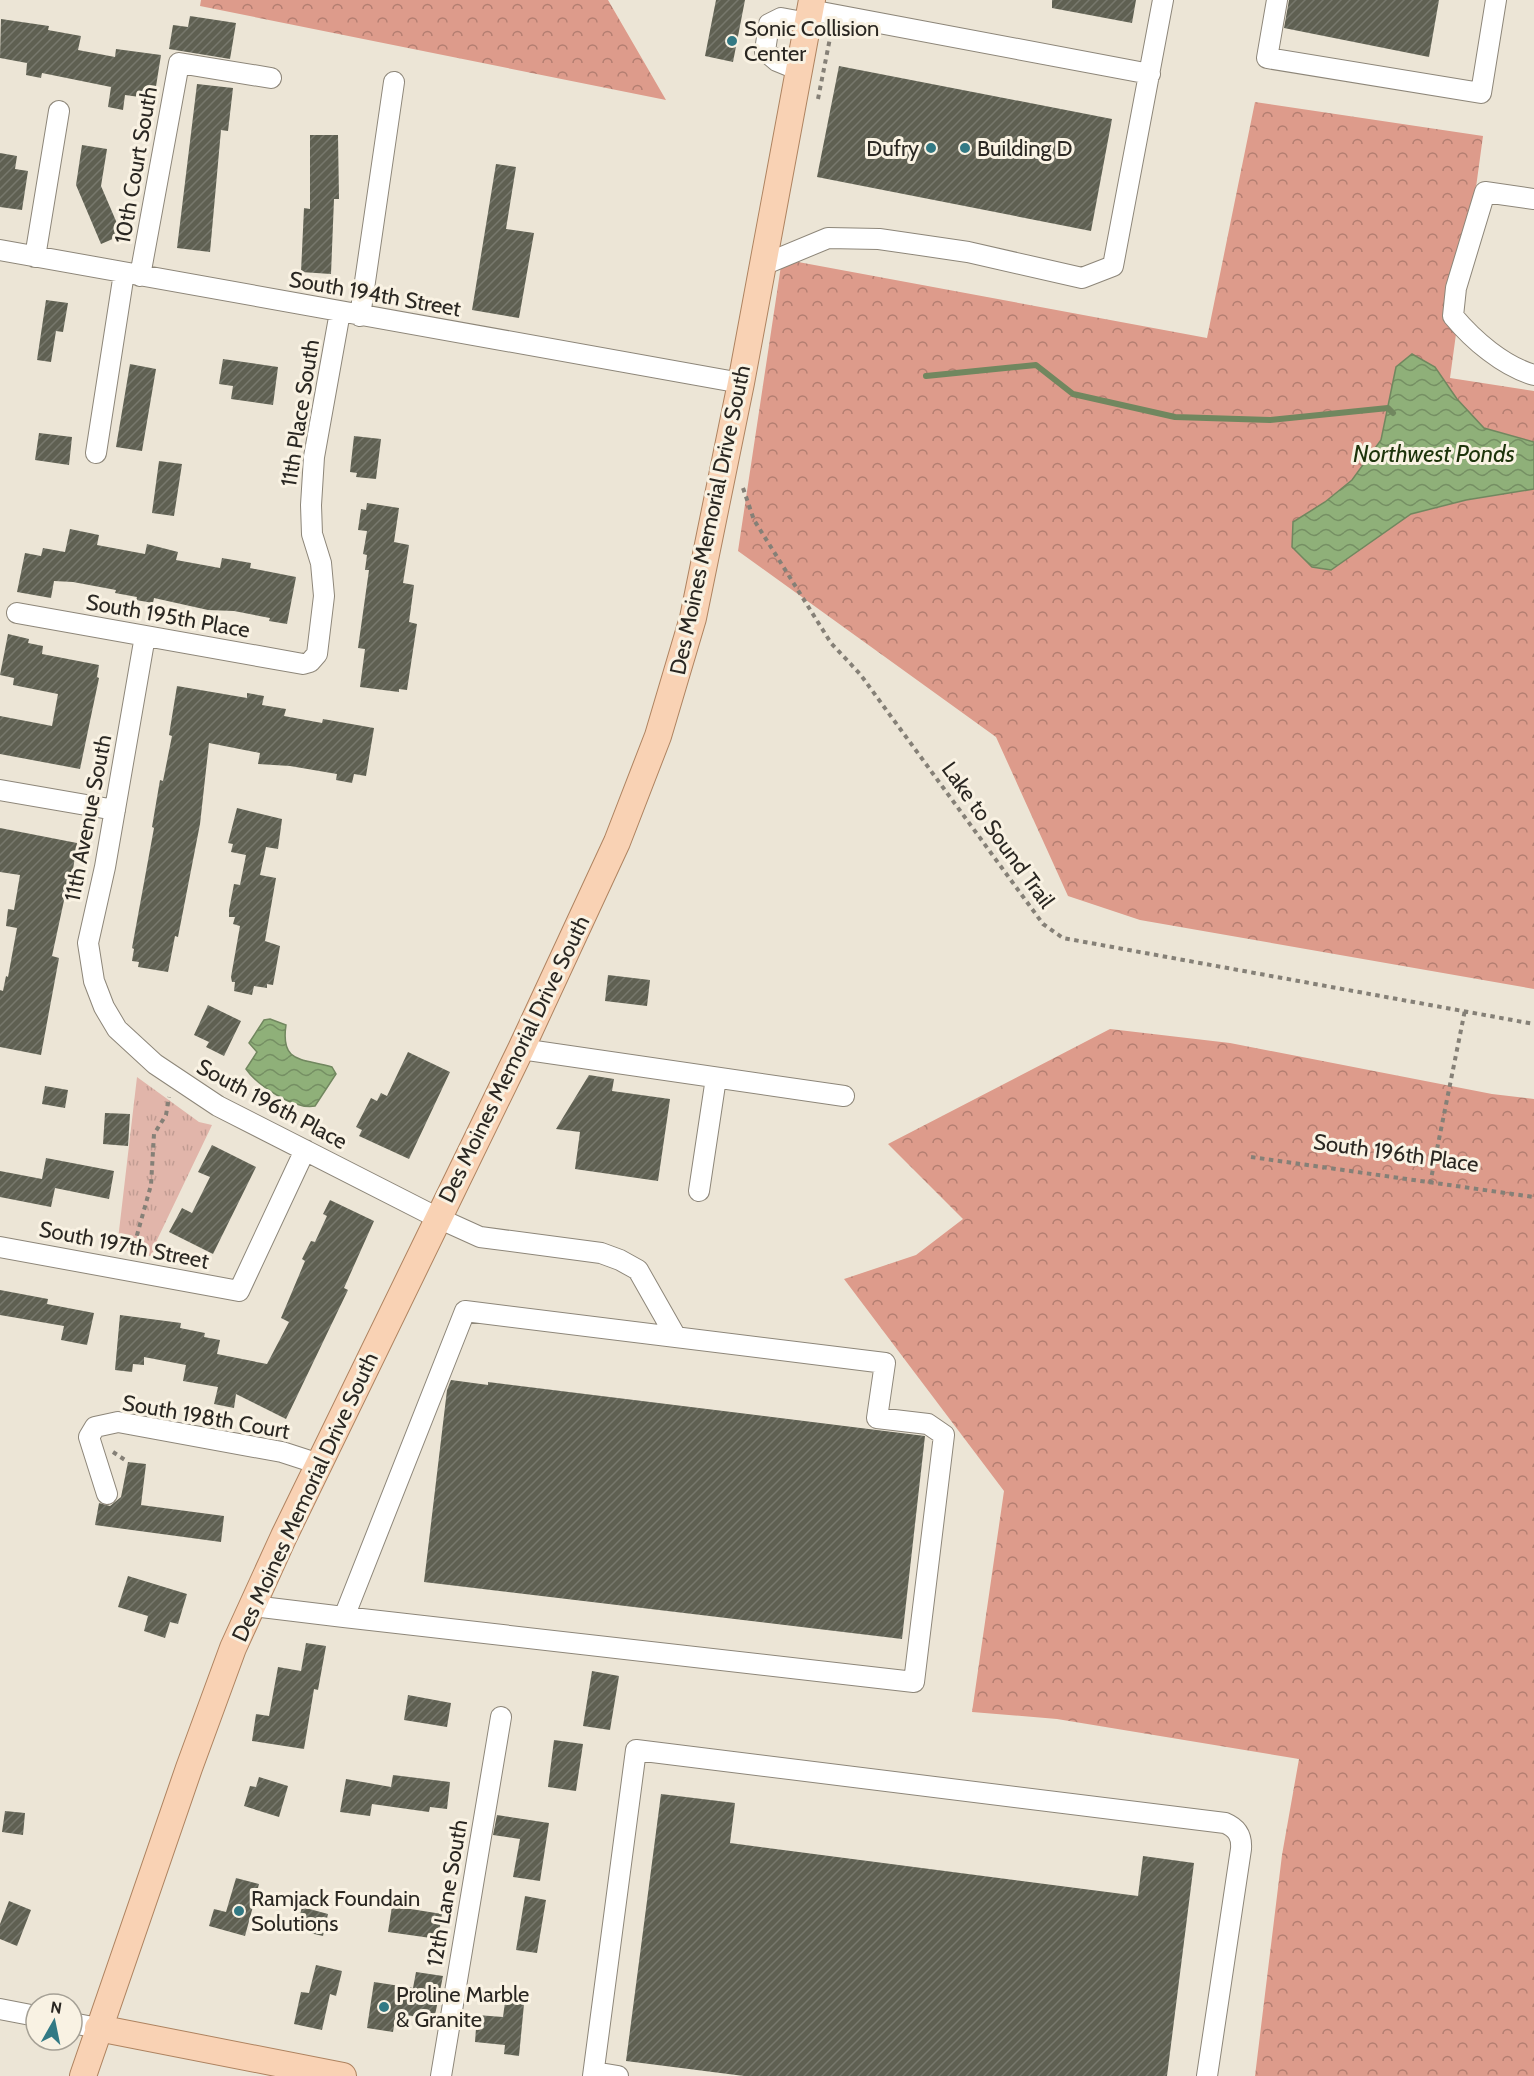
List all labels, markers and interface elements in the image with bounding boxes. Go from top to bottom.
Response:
place label: Sonic Collision Center [744,15,879,67]
marker: Sonic Collision Center [725,34,739,48]
street label: 10th Court South [109,84,163,246]
place label: Dufry [866,135,919,162]
place label: Building D [977,135,1072,162]
marker: Dufry [924,141,938,155]
marker: Building D [958,141,972,155]
street label: South 194th Street [287,266,464,323]
street label: 11th Place South [275,337,325,489]
street label: Des Moines Memorial Drive South [664,363,756,677]
water label: Northwest Ponds [1353,439,1515,468]
street label: South 195th Place [84,588,252,644]
street label: 11th Avenue South [59,732,117,904]
street label: Lake to Sound Trail [936,756,1061,914]
street label: Des Moines Memorial Drive South [433,911,595,1207]
street label: South 196th Place [192,1053,352,1155]
street label: South 196th Place [1312,1128,1480,1178]
street label: South 197th Street [37,1215,212,1275]
street label: Des Moines Memorial Drive South [226,1348,384,1646]
street label: South 198th Court [120,1389,292,1445]
street label: 12th Lane South [421,1817,473,1969]
place label: Ramjack Foundain Solutions [251,1885,420,1937]
marker: Ramjack Foundain Solutions [232,1904,246,1918]
place label: Proline Marble & Granite [396,1981,529,2033]
north arrow [24,1992,84,2052]
text: N [49,1997,63,2018]
marker: Proline Marble & Granite [377,2000,391,2014]

